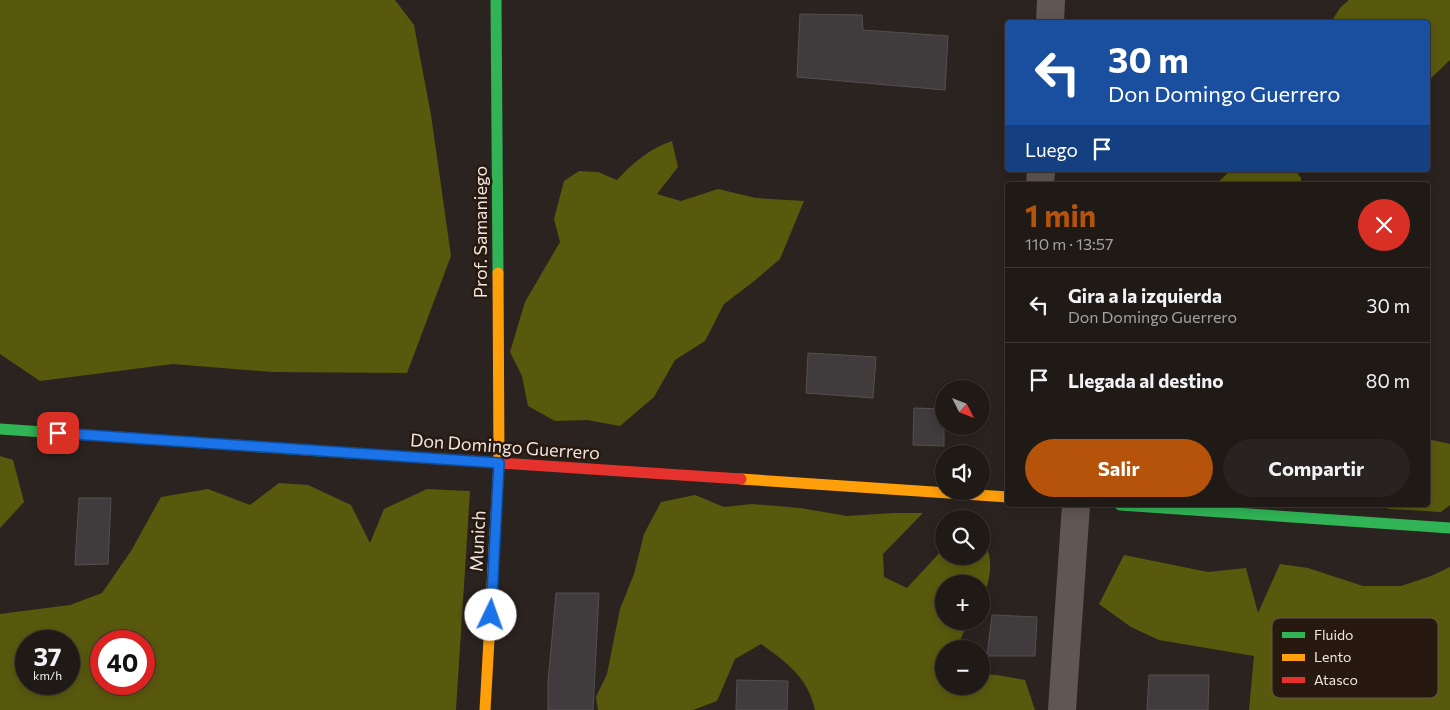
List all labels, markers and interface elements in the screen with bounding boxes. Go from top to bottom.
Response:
text: 30 m [1108,37,1189,80]
icon: left [1025,40,1090,105]
text: Don Domingo Guerrero [1108,80,1340,107]
icon: arrive [1088,135,1116,163]
text: Luego [1025,138,1078,161]
street label: Prof. Samaniego [469,166,491,298]
text: 1 min [1025,196,1096,233]
button: close [1358,199,1410,251]
text: 110 m · 13:57 [1025,234,1113,253]
text: Gira a la izquierda [1068,284,1222,307]
icon: left [1025,291,1053,319]
text: 30 m [1367,294,1410,317]
text: Don Domingo Guerrero [1068,307,1237,326]
icon: arrive [1025,366,1053,394]
text: Llegada al destino [1068,369,1224,392]
text: 80 m [1366,369,1410,392]
north arrow [935,380,990,435]
map controls [935,380,990,695]
pin [37,412,79,454]
icon: arrive [44,419,72,447]
street label: Don Domingo Guerrero [409,428,601,464]
button: Salir [1025,439,1213,497]
button: Compartir [1223,439,1410,497]
button: sound [935,445,990,500]
street label: Munich [464,510,490,572]
button: search [935,510,990,565]
button: + [935,575,990,630]
position arrow [464,588,516,640]
legend [1272,618,1438,698]
text: Fluido [1314,626,1353,643]
speed limit sign: 40 [90,630,155,695]
button: − [935,640,990,695]
text: 37 [33,641,62,671]
text: Lento [1314,648,1351,665]
text: km/h [33,668,62,682]
text: Atasco [1314,671,1358,688]

